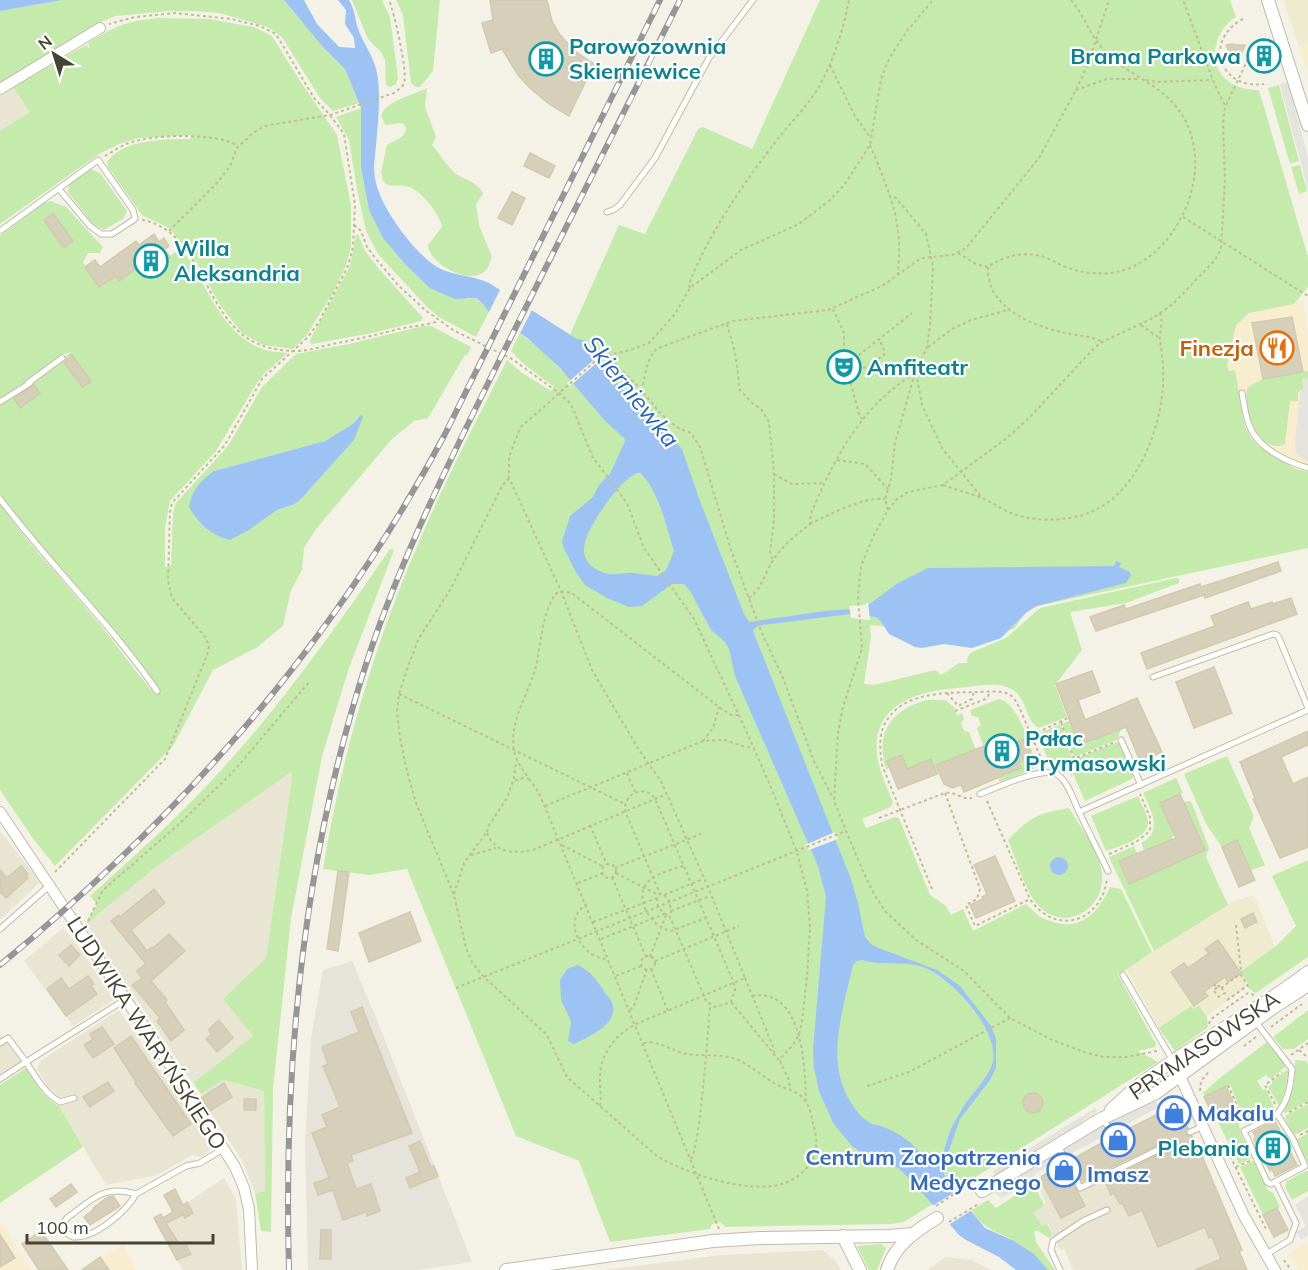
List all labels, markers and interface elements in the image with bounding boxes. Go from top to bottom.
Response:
north arrow [24,24,84,84]
text: N [34,31,56,54]
place label: Parowozownia Skierniewice [569,32,726,85]
building icon: Brama Parkowa [1246,38,1282,74]
building icon: Parowozownia Skierniewice [528,41,564,77]
place label: Brama Parkowa [1070,42,1241,70]
place label: Willa Aleksandria [174,234,300,287]
building icon: Willa Aleksandria [133,243,169,279]
water label: Skierniewka [578,329,686,453]
restaurant icon: Finezja [1259,330,1295,366]
place label: Finezja [1180,334,1254,362]
theatre icon: Amfiteatr [826,349,862,385]
place label: Amfiteatr [867,353,968,381]
place label: Pałac Prymasowski [1025,724,1166,777]
building icon: Pałac Prymasowski [984,733,1020,769]
street label: LUDWIKA WARYŃSKIEGO [61,911,233,1155]
street label: PRYMASOWSKA [1123,984,1285,1106]
shop icon: Makalu [1156,1095,1192,1131]
place label: Makalu [1197,1099,1274,1127]
shop icon: Imasz [1100,1122,1136,1158]
building icon: Plebania [1255,1130,1291,1166]
place label: Plebania [1158,1134,1250,1162]
place label: Centrum Zaopatrzenia Medycznego [805,1143,1041,1196]
shop icon: Centrum Zaopatrzenia Medycznego [1046,1152,1082,1188]
place label: Imasz [1087,1160,1149,1188]
scale bar [27,1207,213,1245]
text: 100 m [36,1216,89,1239]

